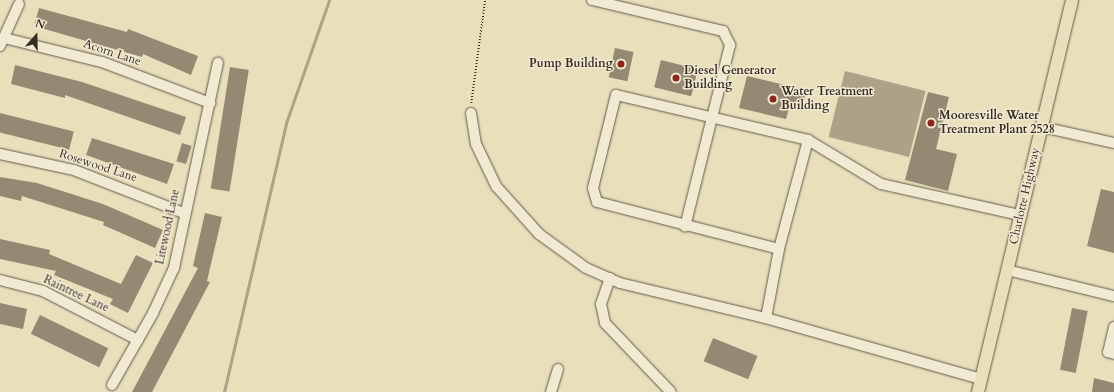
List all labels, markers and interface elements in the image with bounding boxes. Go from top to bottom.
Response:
north arrow [16,16,56,56]
text: N [33,16,47,33]
street label: Acorn Lane [81,37,143,69]
place label: Pump Building [529,57,613,71]
marker: Pump Building [616,59,626,69]
place label: Diesel Generator Building [684,64,776,92]
marker: Diesel Generator Building [671,73,681,83]
place label: Water Treatment Building [781,85,873,113]
marker: Water Treatment Building [768,94,778,104]
place label: Mooresville Water Treatment Plant 2528 [939,109,1055,137]
marker: Mooresville Water Treatment Plant 2528 [926,118,936,128]
street label: Charlotte Highway [1007,146,1043,246]
street label: Rosewood Lane [57,147,139,185]
street label: Litewood Lane [153,188,183,266]
street label: Raintree Lane [41,273,111,315]

